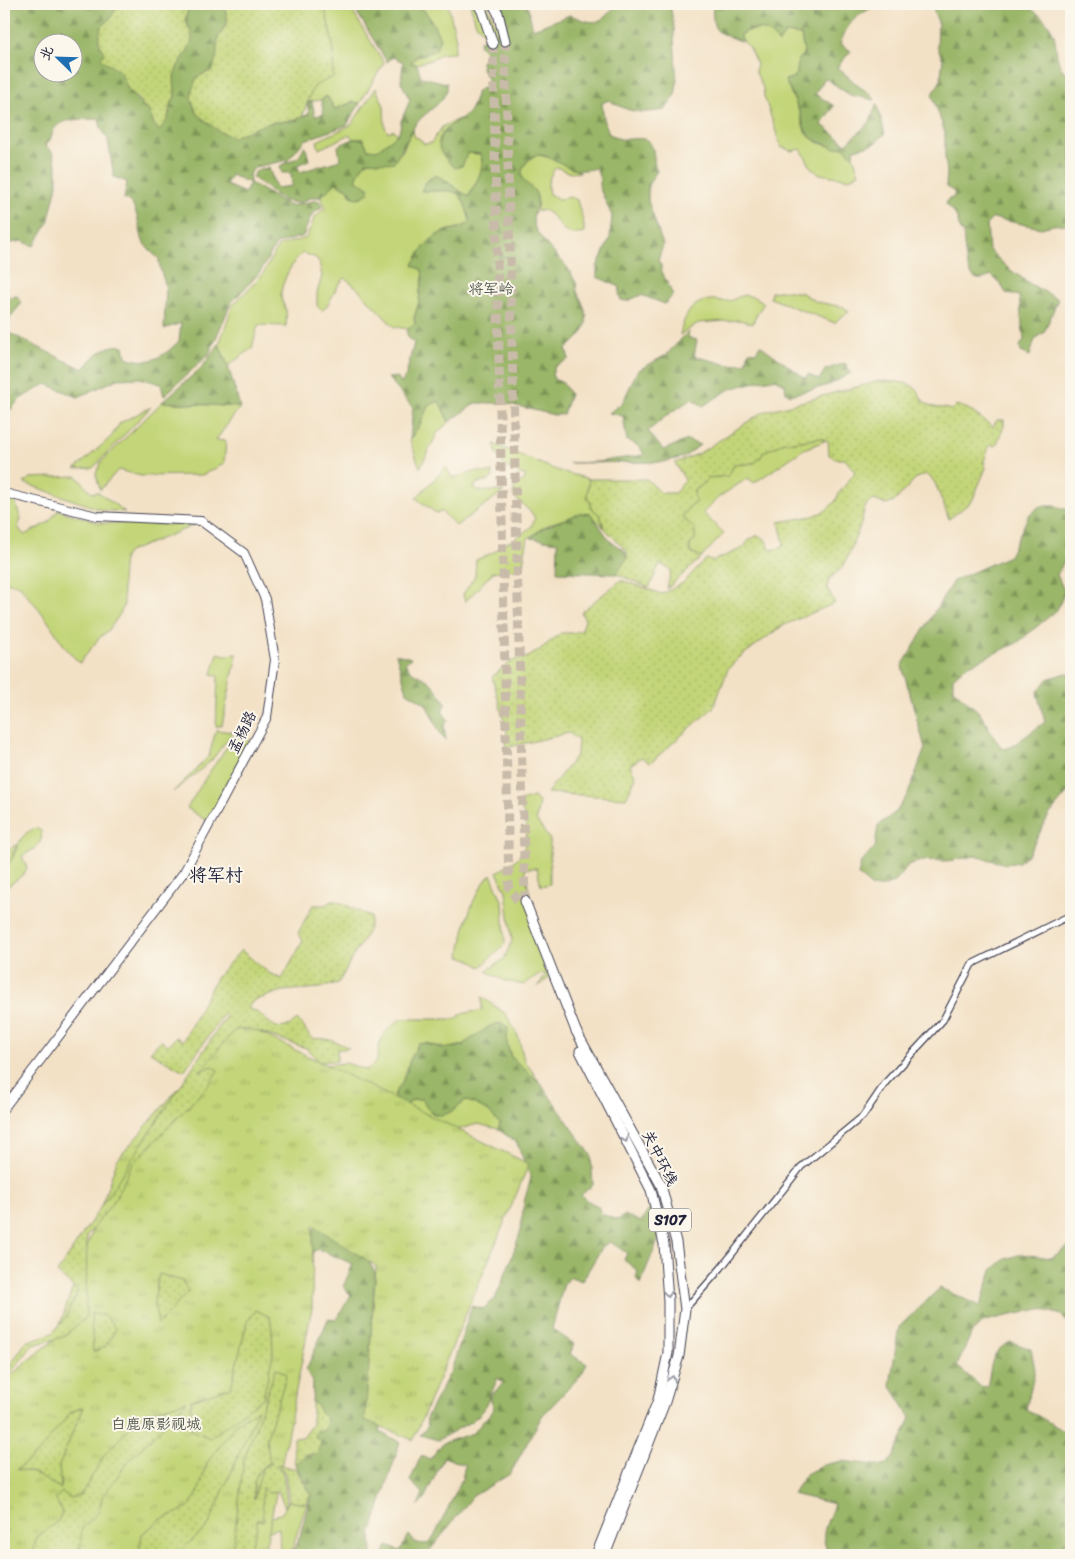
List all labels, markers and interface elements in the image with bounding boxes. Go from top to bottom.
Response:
north arrow [32,32,82,82]
text: 北 [32,42,61,64]
park label: 将军岭 [468,276,514,302]
street label: 孟杨路 [220,706,264,758]
district label: 将军村 [189,859,243,891]
street label: 关中环线 [635,1125,685,1191]
one-way arrow [619,1134,629,1143]
road number: S107 [649,1208,691,1232]
one-way arrow [662,1290,673,1298]
one-way arrow [666,1375,677,1383]
park label: 白鹿原影视城 [111,1411,201,1437]

